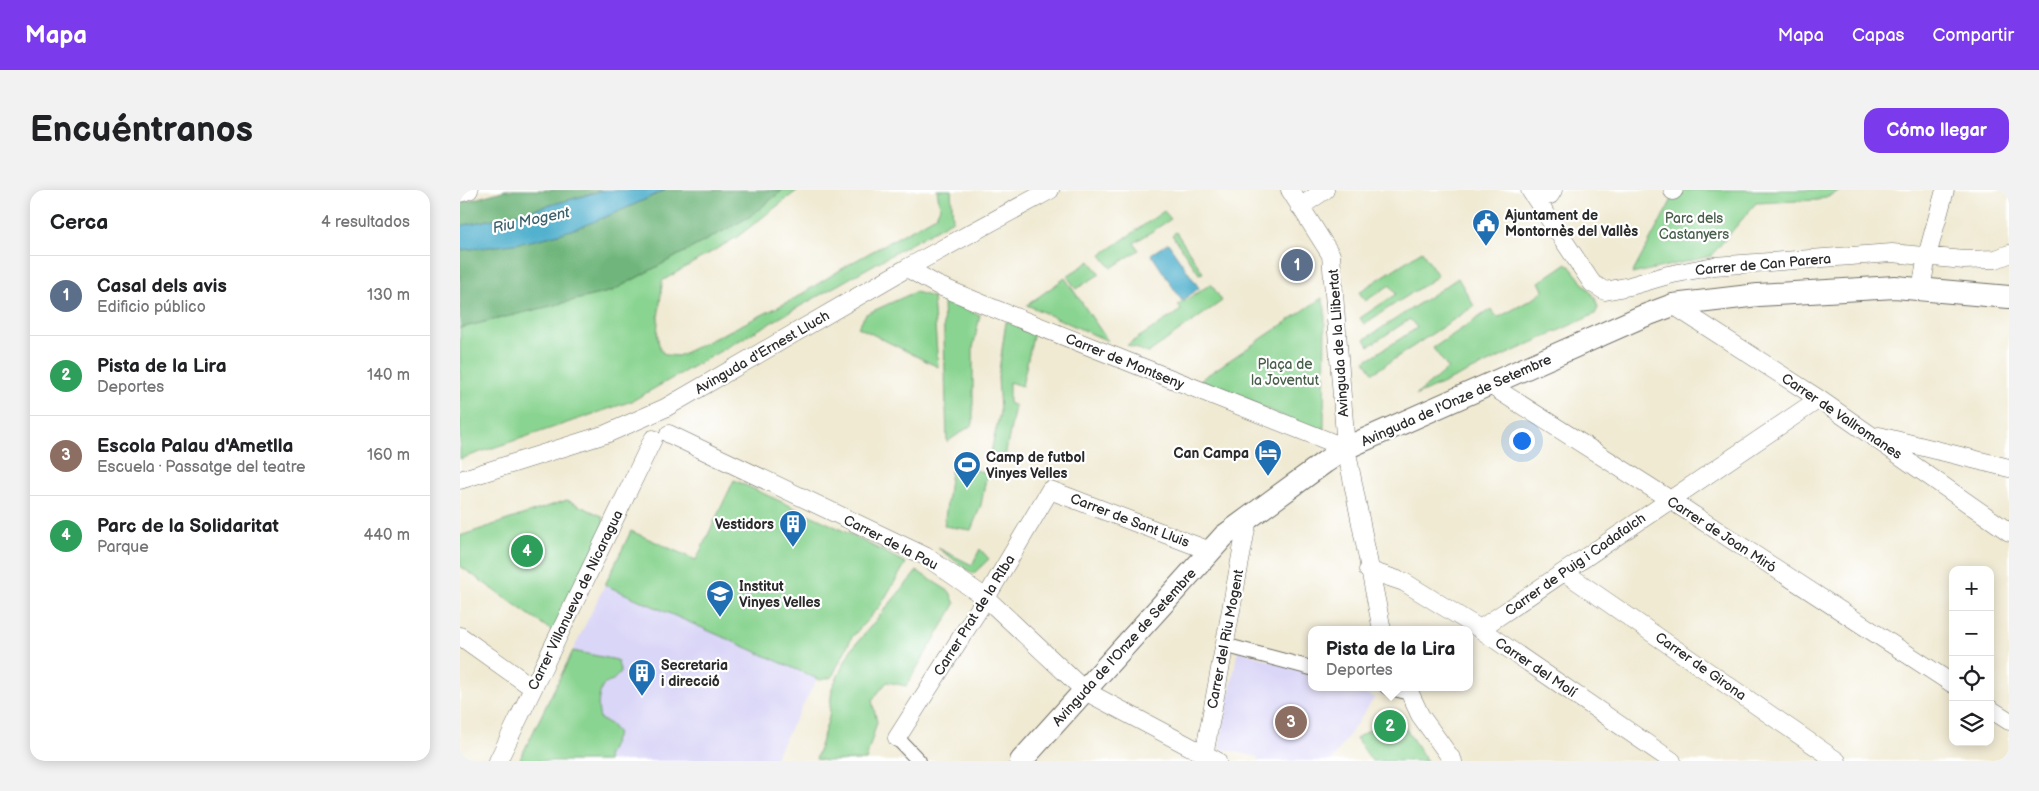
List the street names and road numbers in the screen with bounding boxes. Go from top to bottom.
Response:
street label: Carrer de Can Parera [1694,250,1832,279]
street label: Avinguda de la Llibertat [1325,268,1352,418]
street label: Avinguda d'Ernest Lluch [692,307,833,398]
street label: Carrer de Montseny [1063,330,1187,393]
street label: Avinguda de l'Onze de Setembre [1358,351,1554,450]
street label: Carrer de Vallromanes [1778,370,1905,463]
street label: Carrer de Sant Lluis [1068,490,1192,551]
street label: Carrer de Joan Miró [1664,493,1780,576]
street label: Carrer Villanueva de Nicaragua [524,507,627,693]
street label: Carrer de Puig i Cadafalch [1502,509,1649,619]
street label: Carrer de la Pau [841,511,941,574]
street label: Carrer Prat de la RIba [930,552,1019,679]
street label: Avinguda de l'Onze de Setembre [1049,565,1200,730]
street label: Carrer del Riu Mogent [1204,567,1247,710]
street label: Carrer de Girona [1652,629,1750,704]
street label: Carrer del Molí [1492,634,1580,701]

